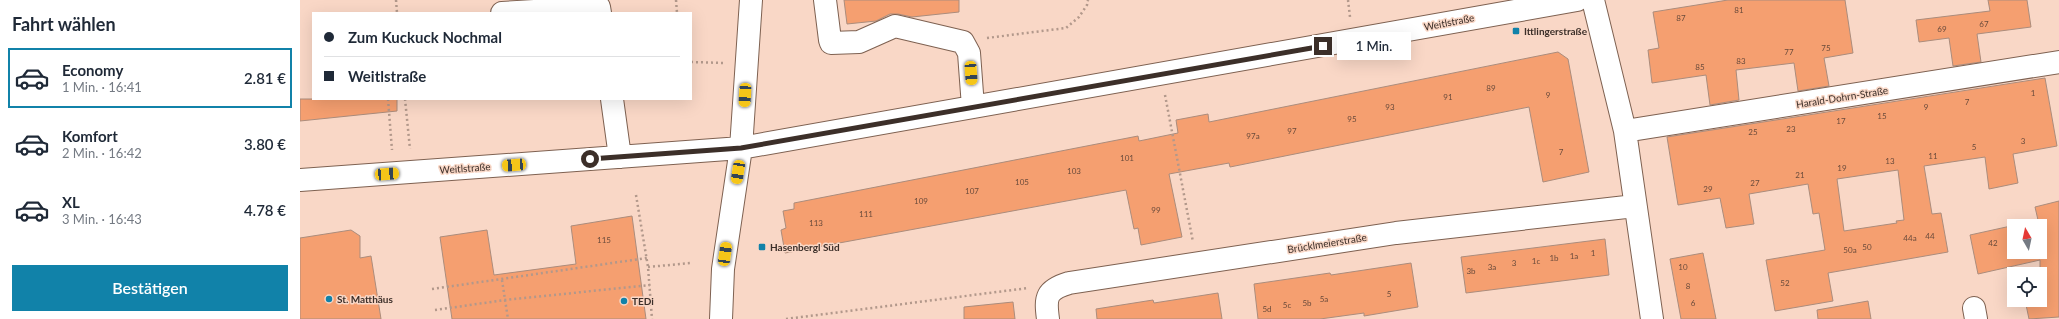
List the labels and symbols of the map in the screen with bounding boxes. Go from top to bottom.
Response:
house number: 81 [1734,5,1744,15]
street label: Weitlstraße [1423,11,1475,33]
house number: 87 [1676,13,1686,23]
house number: 67 [1979,19,1989,29]
house number: 69 [1937,24,1947,34]
place label: Ittlingerstraße [1524,25,1588,37]
marker: Ittlingerstraße [1511,26,1521,36]
callout: 1 Min. [1337,32,1411,60]
route end [1314,37,1332,55]
house number: 75 [1821,43,1831,53]
house number: 77 [1784,47,1794,57]
house number: 83 [1736,56,1746,66]
car [964,61,978,85]
house number: 85 [1695,62,1705,72]
car [738,83,752,107]
house number: 89 [1486,83,1496,93]
street label: Harald-Dohrn-Straße [1795,84,1889,110]
house number: 1 [2031,88,2036,98]
house number: 9 [1546,90,1551,100]
house number: 91 [1443,92,1453,102]
house number: 7 [1965,97,1970,107]
house number: 93 [1385,102,1395,112]
house number: 9 [1924,102,1929,112]
house number: 15 [1877,111,1887,121]
house number: 95 [1347,114,1357,124]
house number: 17 [1836,116,1846,126]
house number: 23 [1786,124,1796,134]
house number: 97 [1287,126,1297,136]
house number: 25 [1748,127,1758,137]
house number: 97a [1246,131,1260,141]
house number: 3 [2021,136,2026,146]
house number: 5 [1972,142,1977,152]
house number: 7 [1559,147,1564,157]
route start [581,150,599,168]
house number: 11 [1928,151,1938,161]
house number: 101 [1120,153,1134,163]
house number: 13 [1885,156,1895,166]
car [502,158,526,172]
car [730,159,746,185]
street label: Weitlstraße [439,160,491,176]
house number: 19 [1837,163,1847,173]
house number: 103 [1067,166,1081,176]
car [375,167,399,181]
house number: 21 [1795,170,1805,180]
house number: 105 [1015,177,1029,187]
house number: 27 [1750,178,1760,188]
house number: 29 [1703,184,1713,194]
house number: 107 [965,186,979,196]
house number: 109 [914,196,928,206]
house number: 99 [1151,205,1161,215]
house number: 111 [859,209,873,219]
house number: 113 [809,218,823,228]
north arrow [2007,219,2047,259]
street label: Brücklmeierstraße [1286,231,1368,255]
house number: 44 [1925,231,1935,241]
house number: 44a [1903,233,1917,243]
house number: 115 [597,235,611,245]
house number: 42 [1988,238,1998,248]
car [717,241,733,267]
place label: Hasenbergl Süd [770,241,840,253]
marker: Hasenbergl Süd [757,242,767,252]
house number: 50 [1862,242,1872,252]
house number: 50a [1843,245,1857,255]
house number: 1 [1591,248,1596,258]
house number: 1a [1570,251,1578,261]
house number: 1b [1549,253,1559,263]
house number: 1c [1532,256,1540,266]
house number: 3 [1512,258,1517,268]
house number: 3a [1488,262,1496,272]
house number: 10 [1678,262,1688,272]
house number: 3b [1466,266,1476,276]
house number: 52 [1780,278,1790,288]
house number: 8 [1686,281,1691,291]
house number: 5 [1387,289,1392,299]
place label: St. Matthäus [337,293,394,305]
marker: St. Matthäus [324,294,334,304]
house number: 5a [1320,294,1328,304]
place label: TEDi [632,295,654,307]
marker: TEDi [619,296,629,306]
house number: 5b [1302,298,1312,308]
house number: 6 [1691,298,1696,308]
house number: 5c [1283,300,1291,310]
house number: 5d [1262,304,1272,314]

